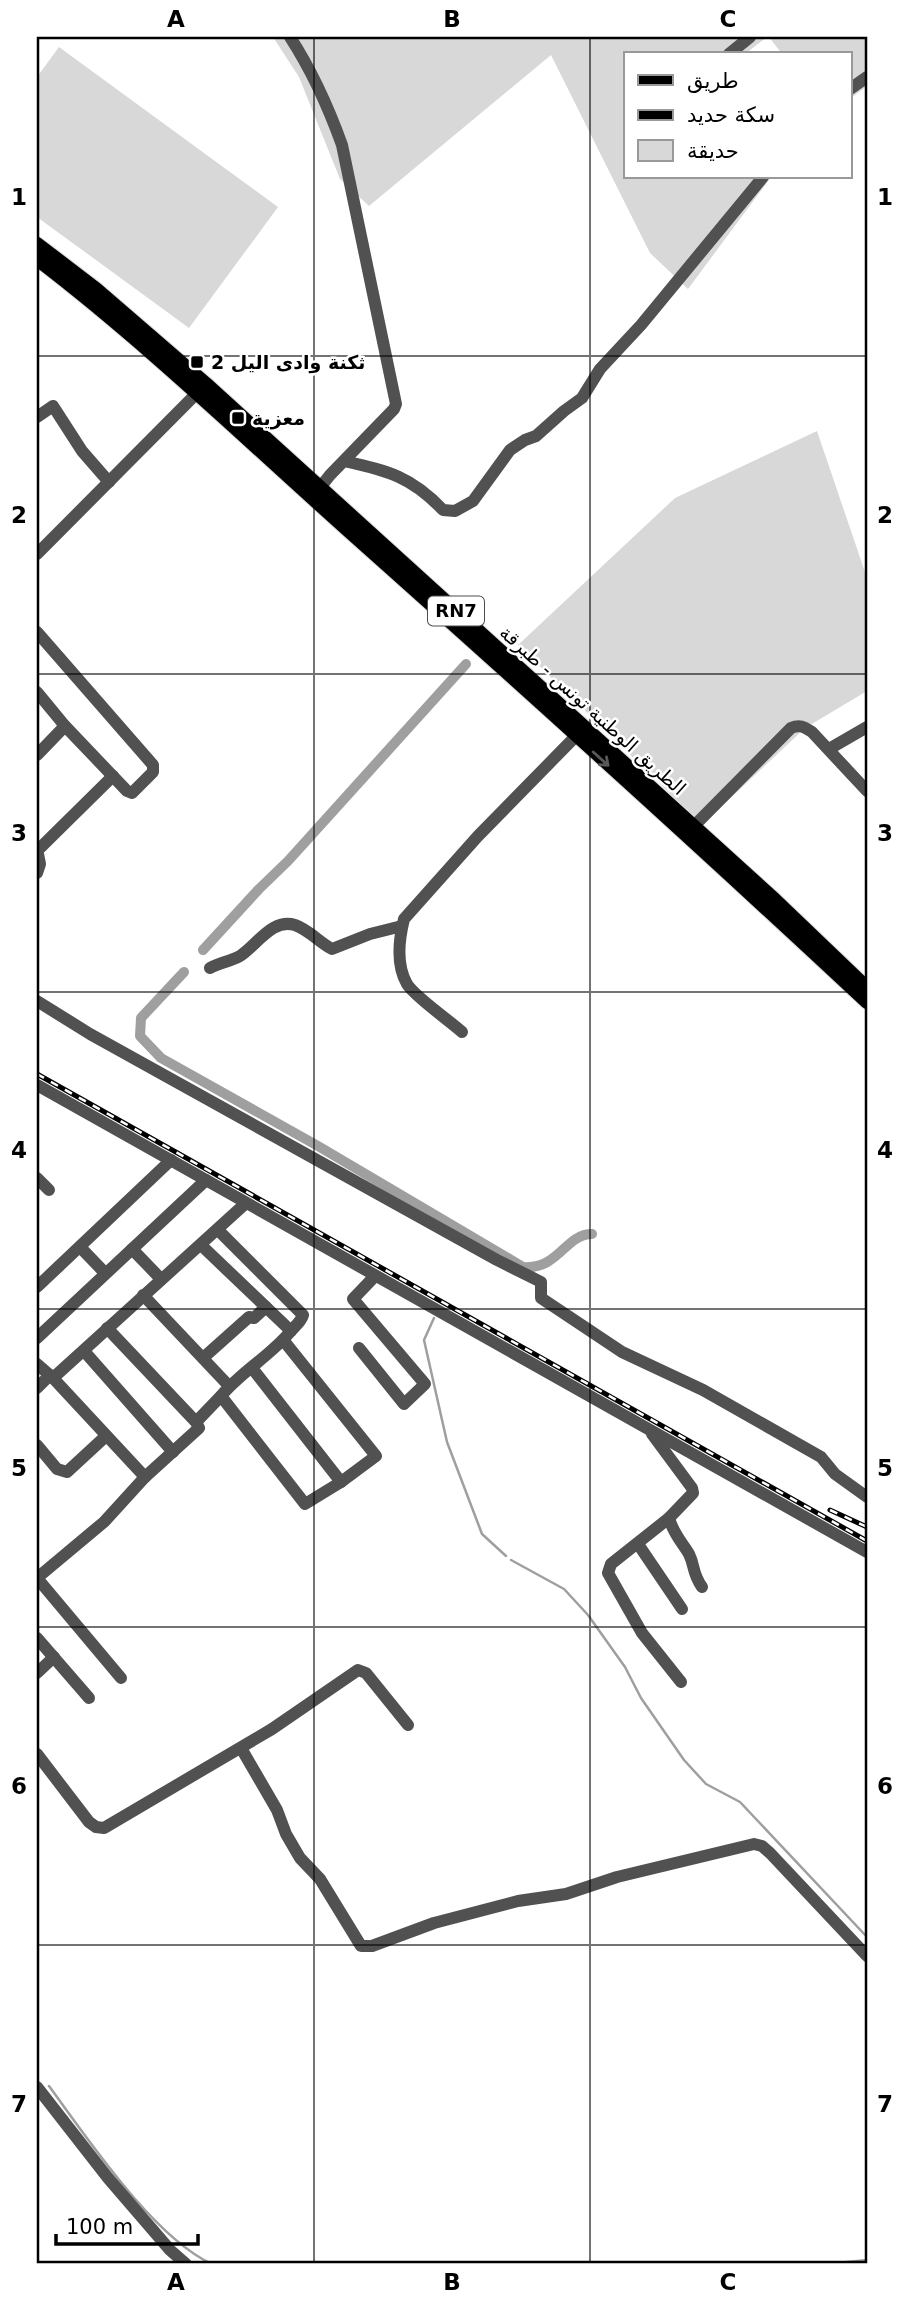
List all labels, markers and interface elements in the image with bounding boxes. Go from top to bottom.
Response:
text: A [167,6,185,32]
text: B [443,6,461,32]
text: C [720,6,736,32]
legend [624,52,852,178]
text: طريق [687,69,739,93]
text: سكة حديد [687,103,775,127]
text: حديقة [687,139,739,163]
text: 1 [11,184,27,210]
text: 1 [877,184,893,210]
place label: ثكنة وادى اليل 2 [211,351,365,374]
marker: ثكنة وادى اليل 2 [189,354,205,370]
place label: معزية [252,407,305,430]
marker: معزية [230,410,246,426]
text: 2 [11,502,27,528]
text: 2 [877,502,893,528]
road number: RN7 [428,596,484,626]
street label: الطريق الوطنية تونس - طبرقة [495,621,690,800]
one-way arrow [592,751,610,767]
text: 3 [11,820,27,846]
text: 3 [877,820,893,846]
text: 4 [11,1137,27,1163]
text: 4 [877,1137,893,1163]
text: 5 [11,1455,27,1481]
text: 5 [877,1455,893,1481]
text: 6 [11,1773,27,1799]
text: 6 [877,1773,893,1799]
text: 7 [11,2091,27,2117]
text: 7 [877,2091,893,2117]
scale bar [56,2203,198,2247]
text: 100 m [66,2215,133,2239]
text: A [167,2269,185,2295]
text: B [443,2269,461,2295]
text: C [720,2269,736,2295]

